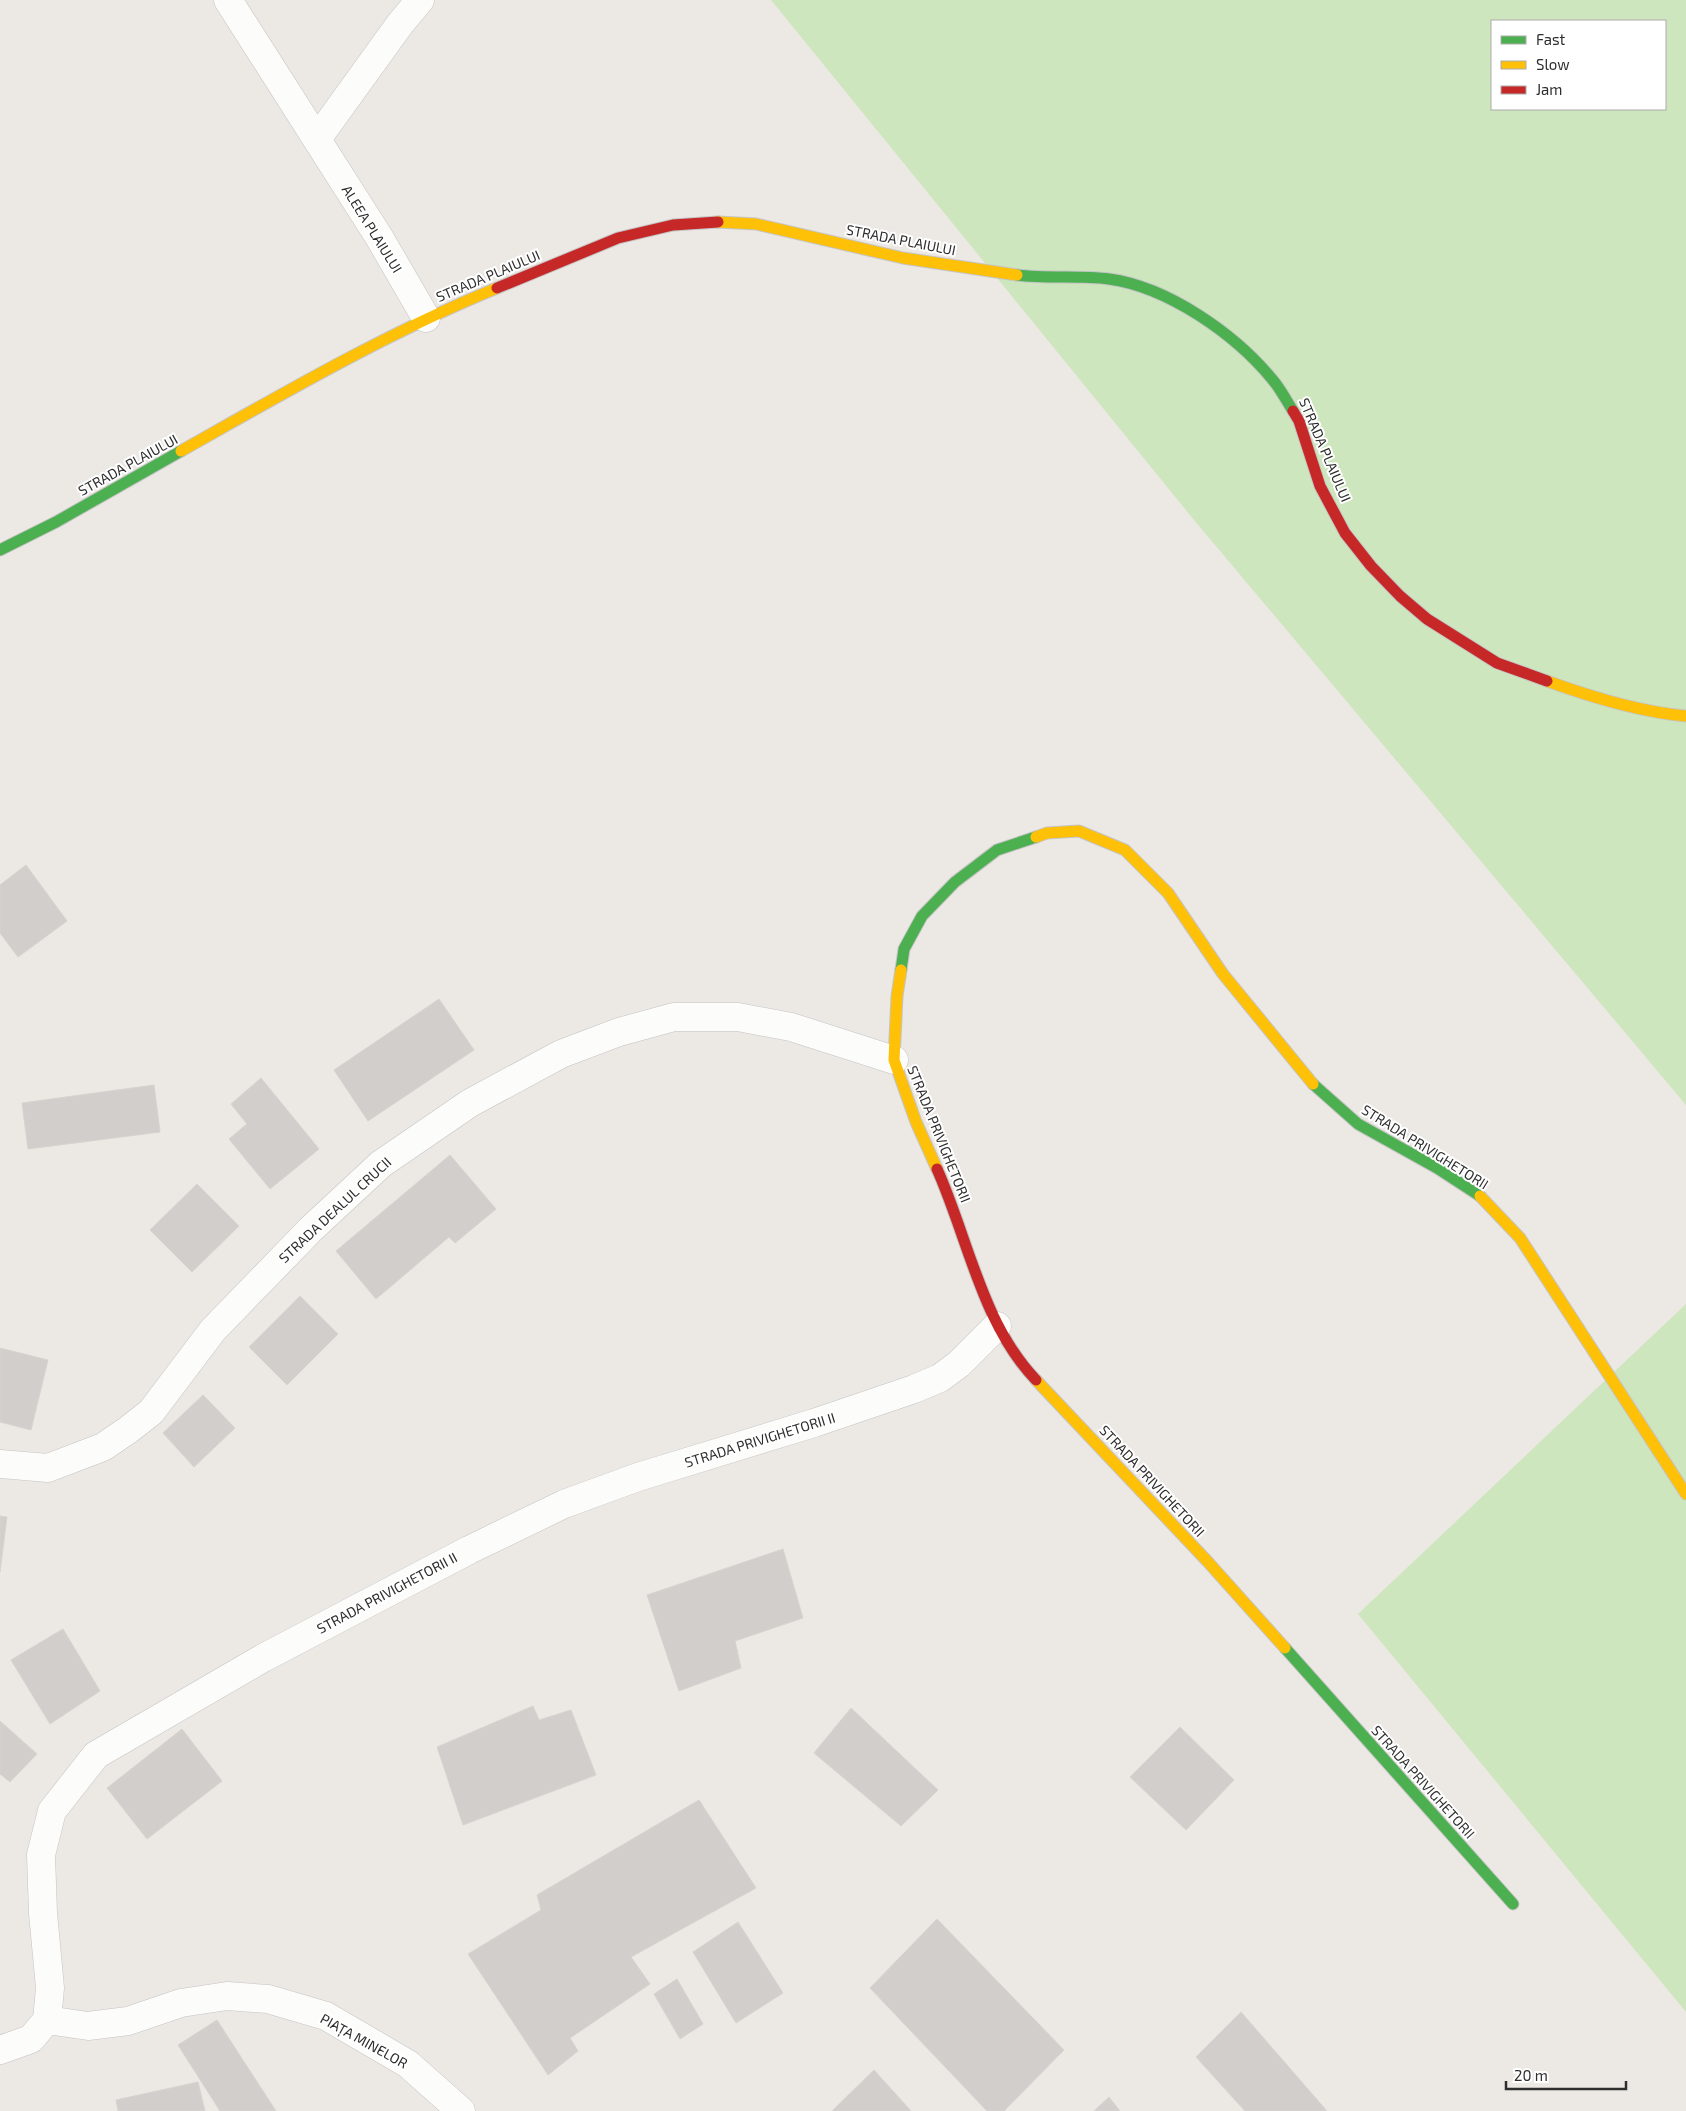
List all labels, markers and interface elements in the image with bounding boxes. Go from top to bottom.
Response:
legend [1491,20,1666,110]
text: Fast [1536,30,1566,48]
text: Slow [1536,55,1570,73]
text: Jam [1536,80,1562,98]
street label: ALEEA PLAIULUI [339,182,406,276]
street label: STRADA PLAIULUI [845,221,957,258]
street label: STRADA PLAIULUI [433,246,542,305]
street label: STRADA PLAIULUI [1296,395,1355,504]
street label: STRADA PLAIULUI [75,430,181,499]
street label: STRADA PRIVIGHETORII [904,1063,975,1205]
street label: STRADA PRIVIGHETORII [1359,1101,1492,1193]
street label: STRADA DEALUL CRUCII [275,1153,394,1266]
street label: STRADA PRIVIGHETORII II [683,1409,837,1471]
street label: STRADA PRIVIGHETORII [1096,1421,1208,1540]
street label: STRADA PRIVIGHETORII II [314,1548,460,1637]
street label: STRADA PRIVIGHETORII [1368,1722,1479,1842]
street label: PIAȚA MINELOR [317,2010,411,2073]
scale bar [1506,2058,1626,2090]
text: 20 m [1514,2066,1548,2084]

